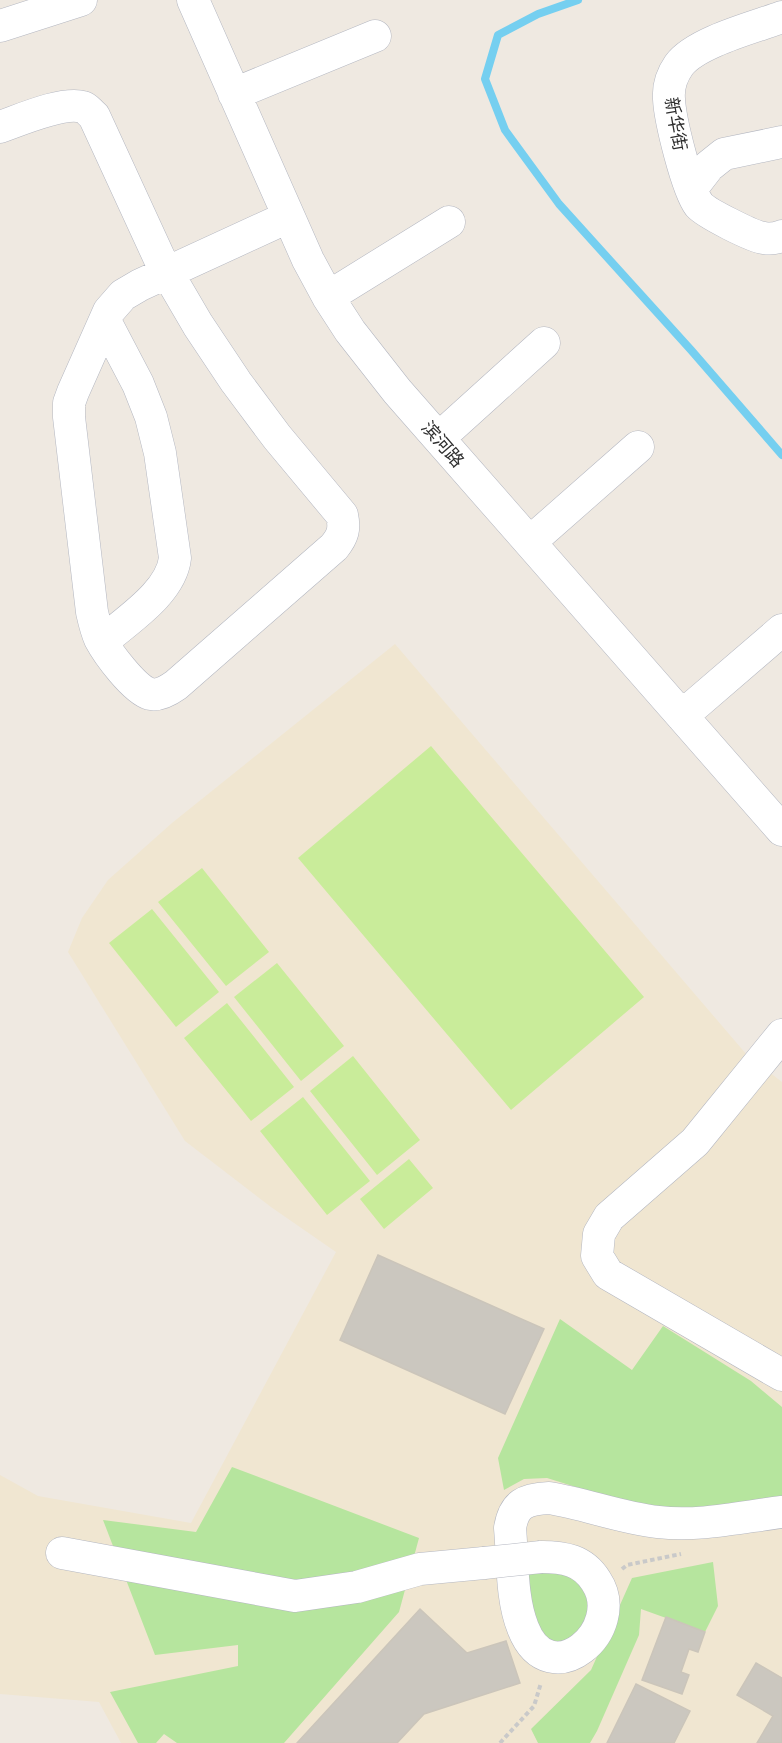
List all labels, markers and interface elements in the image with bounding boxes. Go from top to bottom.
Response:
street label: 新华街 [660,95,692,153]
street label: 滨河路 [417,416,469,472]

